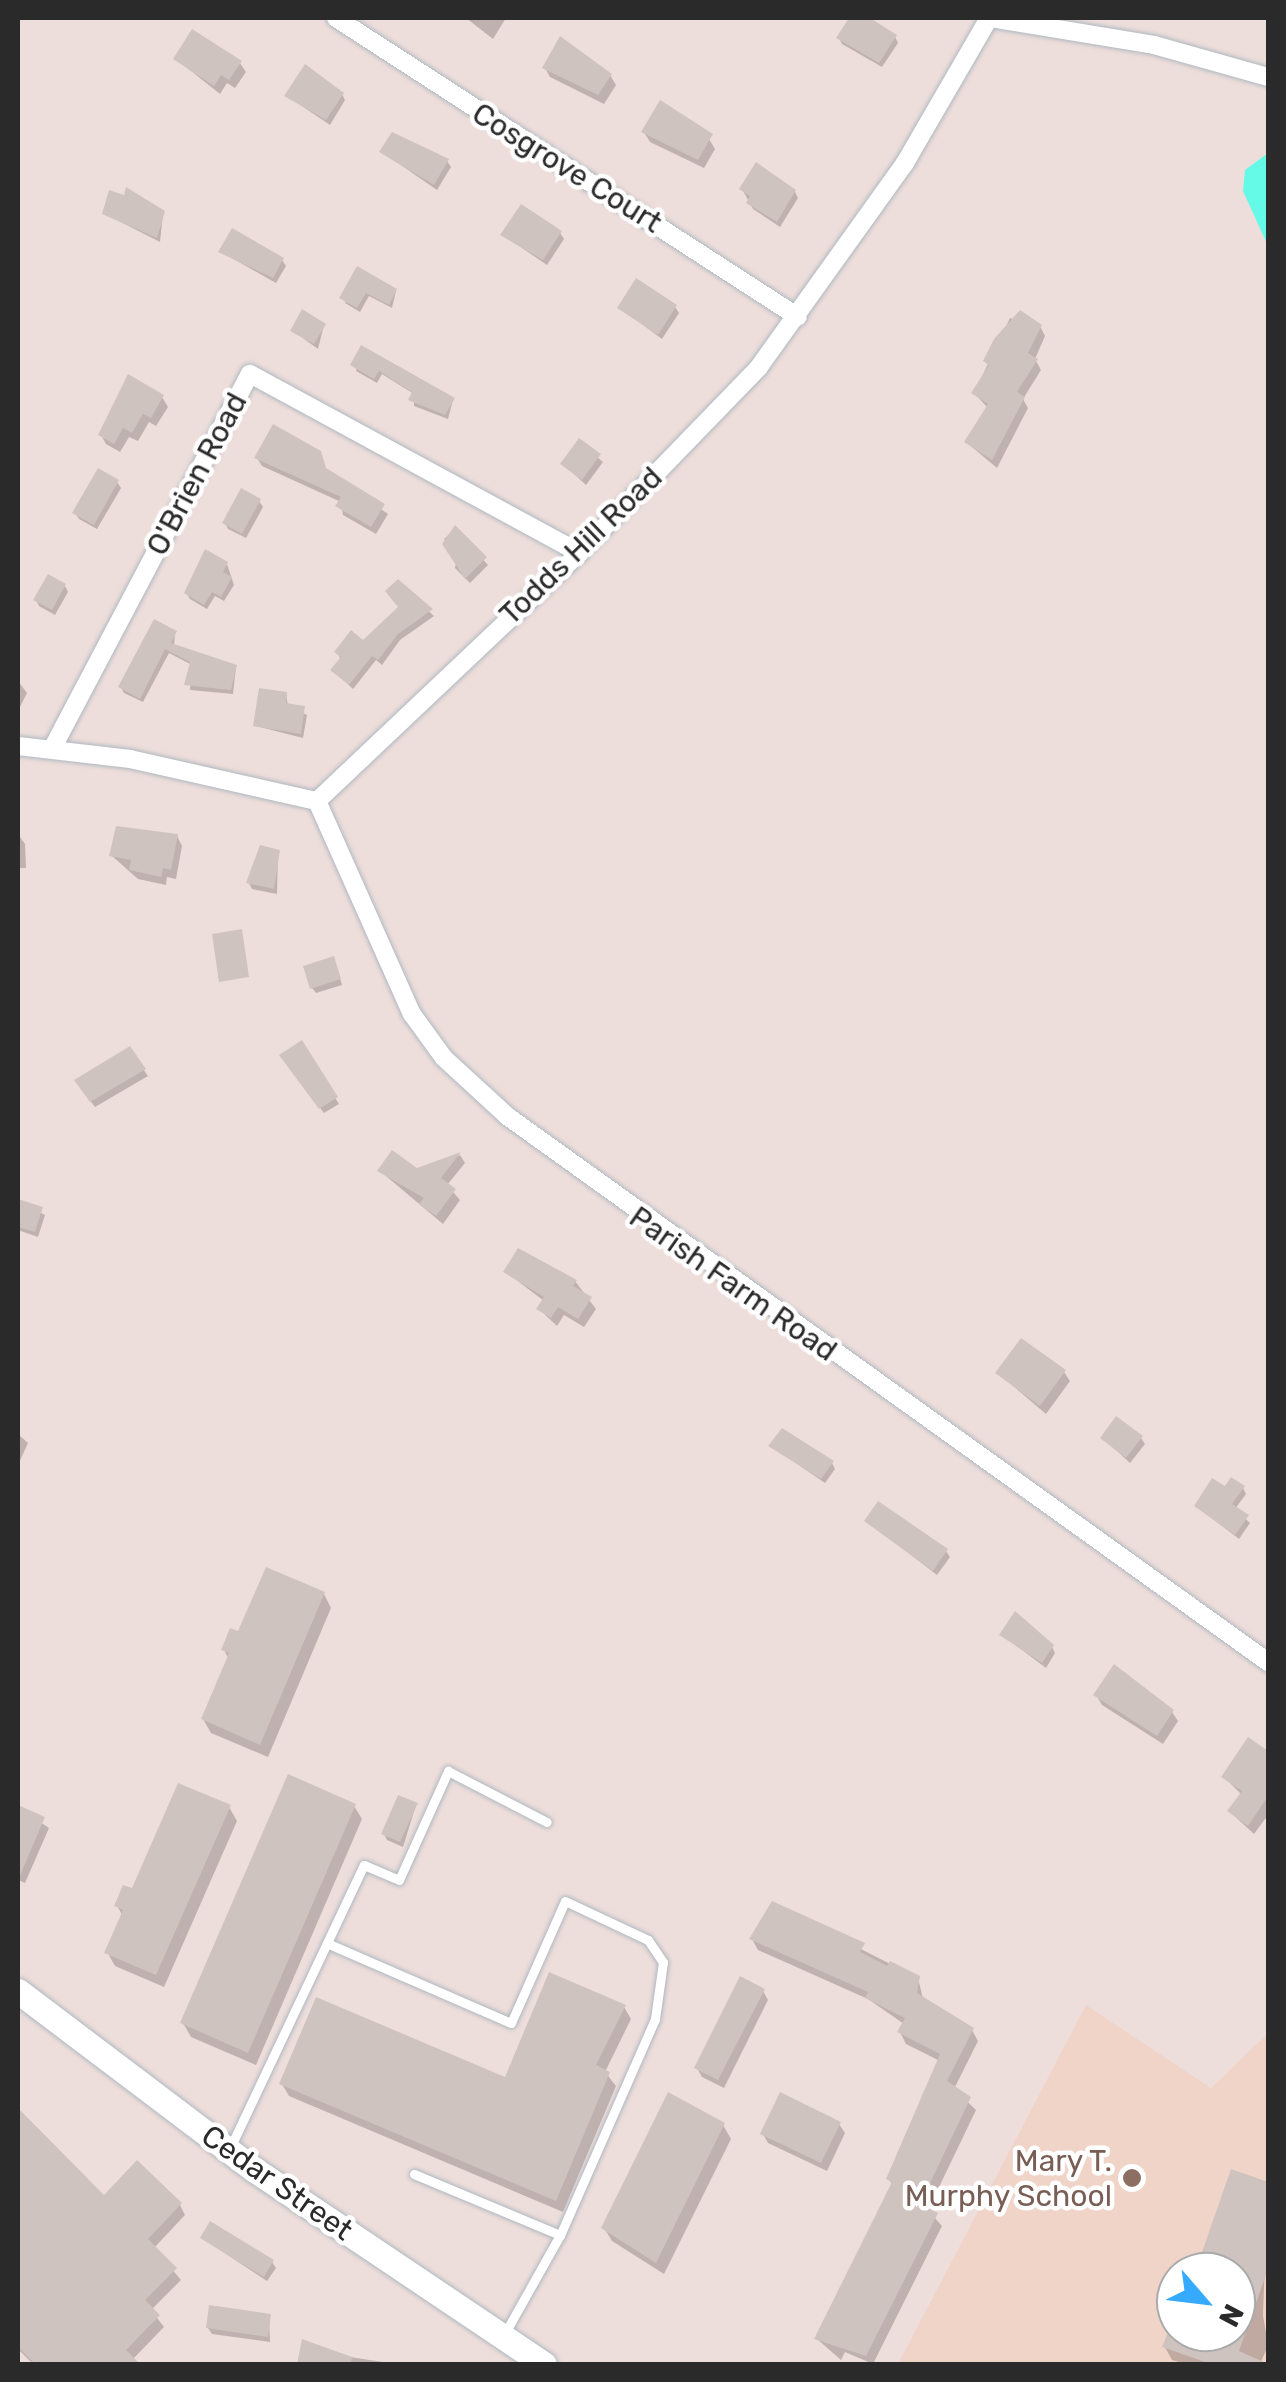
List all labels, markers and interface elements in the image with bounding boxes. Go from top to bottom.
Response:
street label: Cosgrove Court [466,95,668,241]
street label: O'Brien Road [139,387,255,561]
street label: Todds Hill Road [492,459,670,633]
street label: Parish Farm Road [622,1199,844,1369]
street label: Cedar Street [194,2118,360,2248]
place label: Mary T. Murphy School [904,2143,1112,2214]
marker: Mary T. Murphy School [1121,2167,1143,2189]
north arrow [1156,2252,1256,2352]
text: N [1212,2299,1250,2332]

